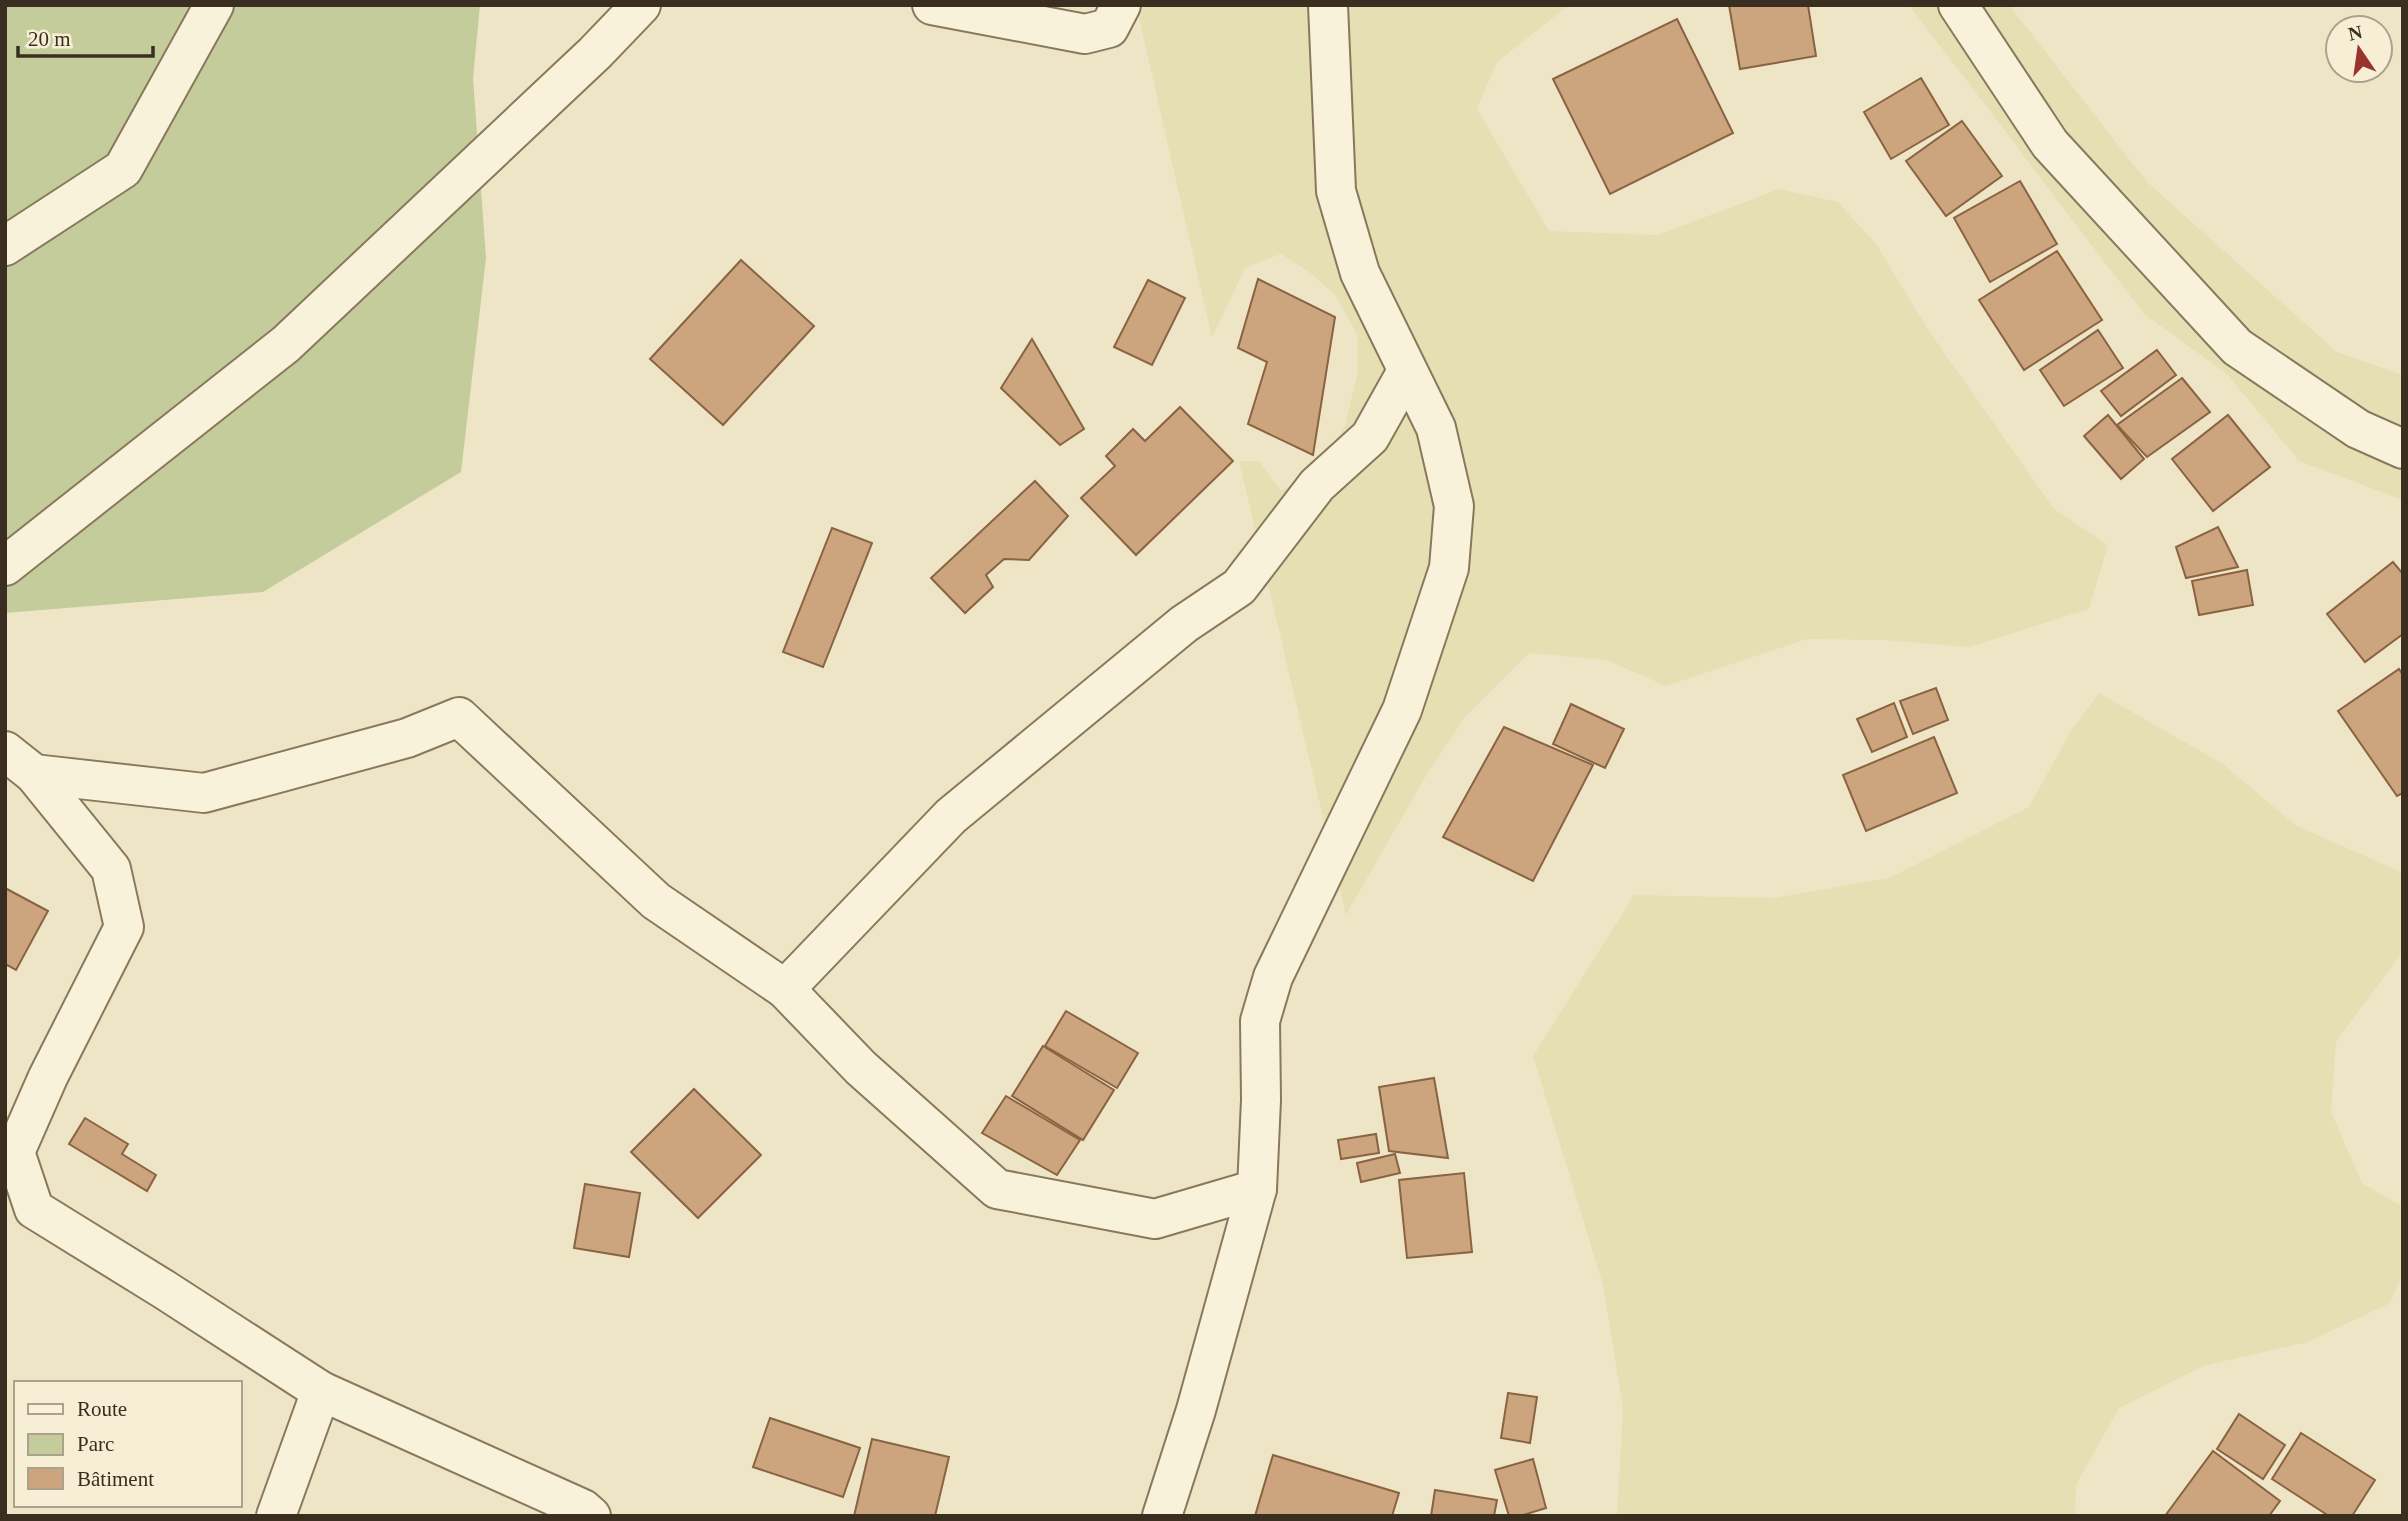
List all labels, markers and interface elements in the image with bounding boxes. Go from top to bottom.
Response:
scale bar [18,14,152,58]
north arrow [2324,14,2394,84]
text: N [2346,21,2365,45]
text: 20 m [28,27,71,51]
legend [14,1381,242,1507]
text: Route [77,1397,127,1421]
text: Parc [77,1432,114,1456]
text: Bâtiment [77,1467,154,1491]

